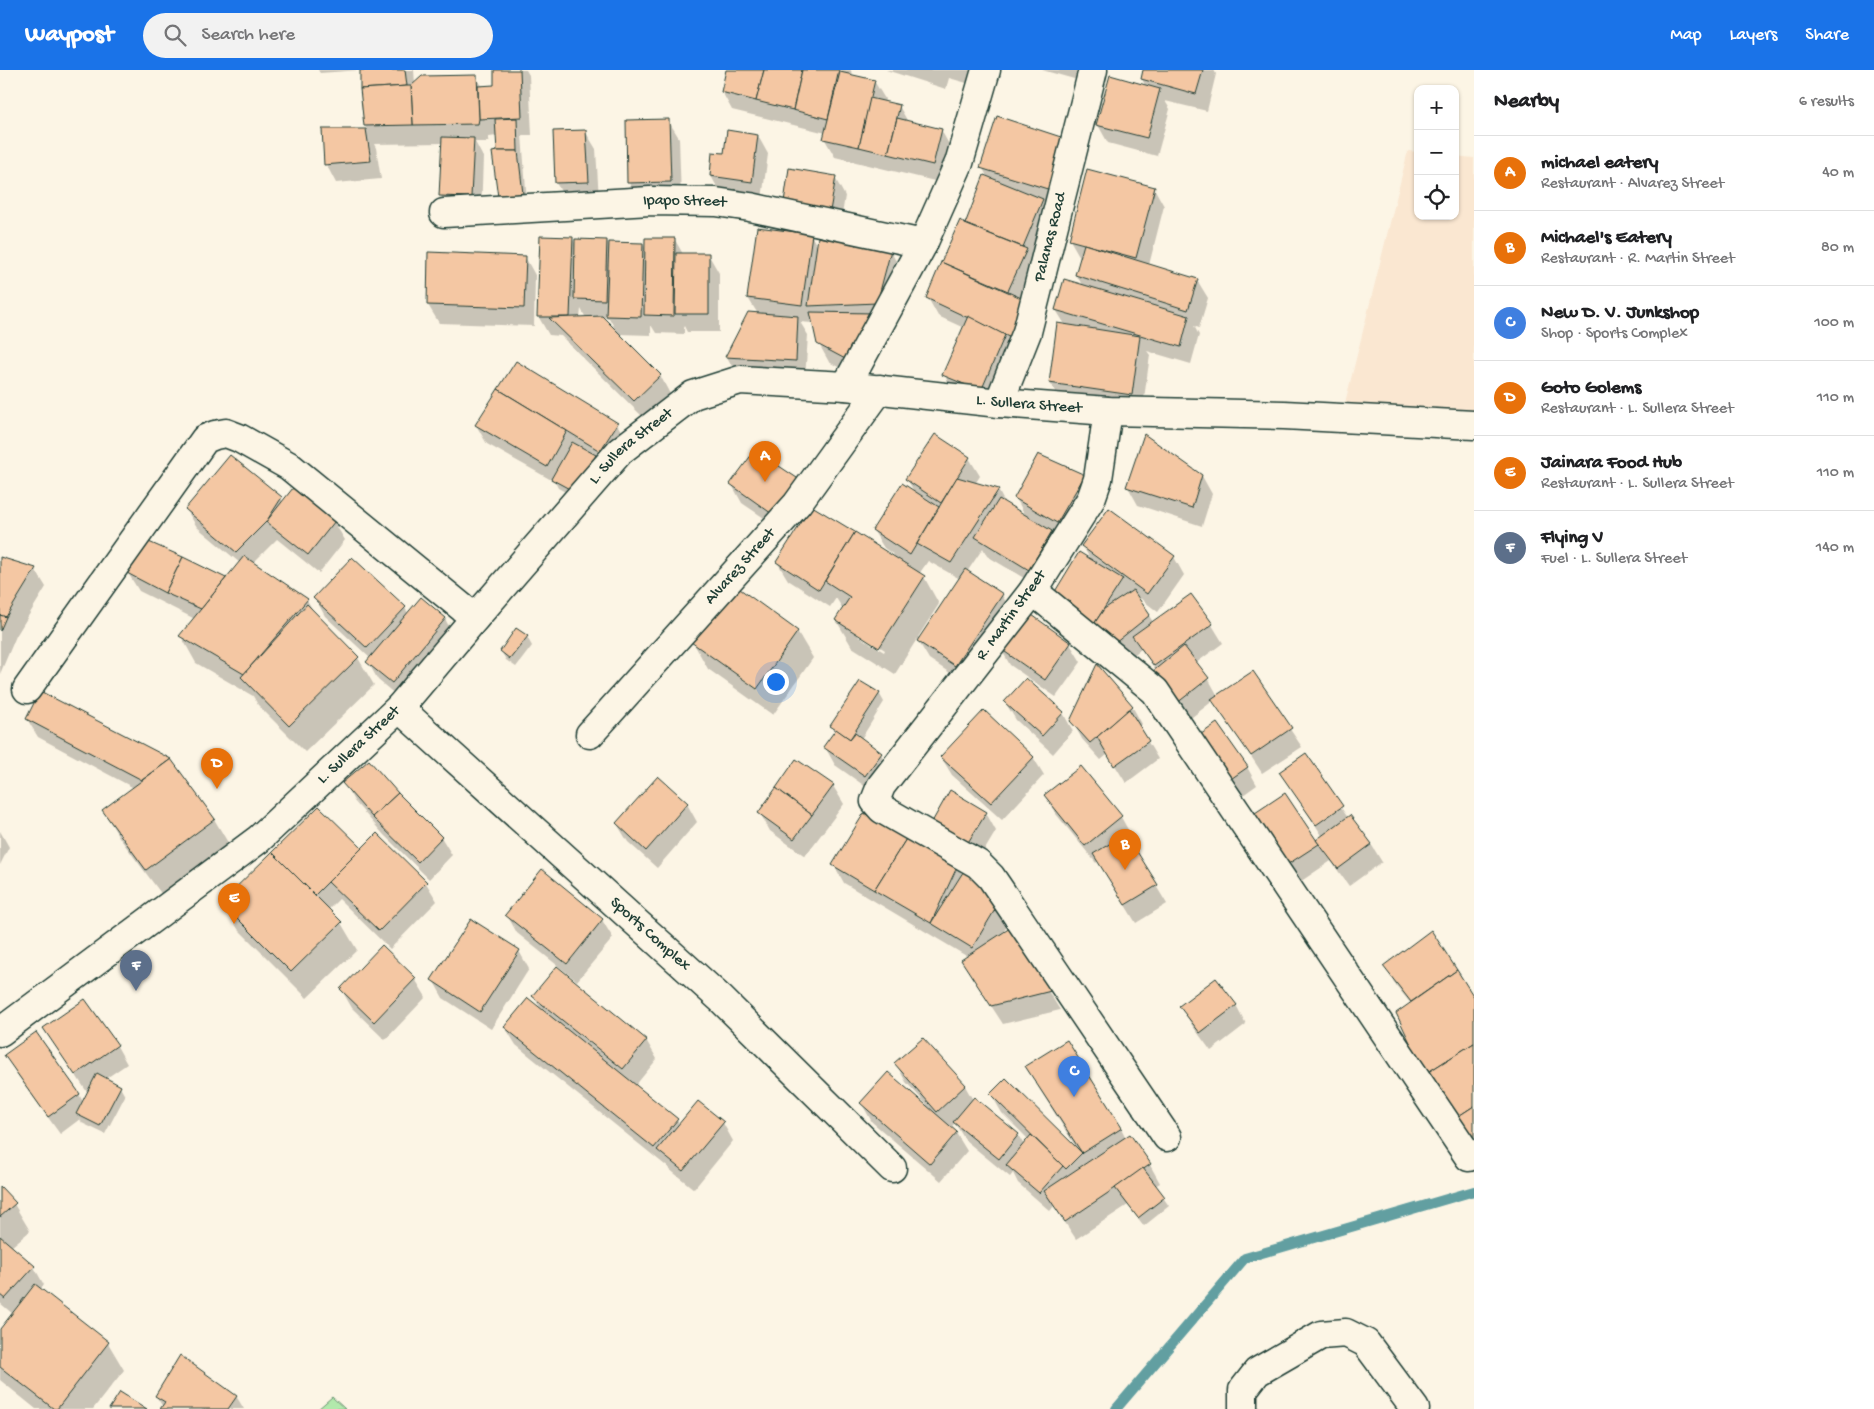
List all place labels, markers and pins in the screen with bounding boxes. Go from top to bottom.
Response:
pin: A [749,441,781,482]
pin: D [201,748,233,789]
pin: B [1109,829,1141,870]
pin: E [218,883,250,924]
pin: F [120,950,152,991]
pin: C [1058,1056,1090,1097]

